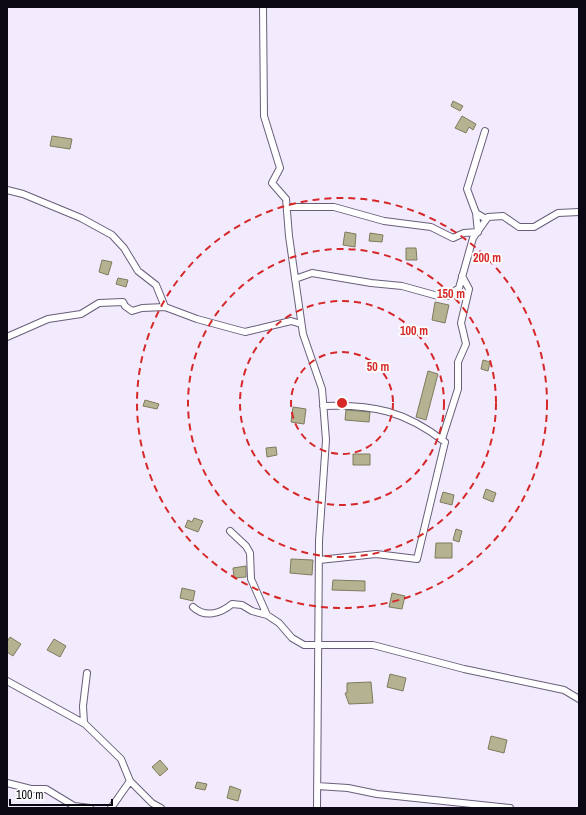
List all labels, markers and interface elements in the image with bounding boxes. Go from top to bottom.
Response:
text: 200 m [473,250,501,266]
text: 150 m [437,286,465,302]
text: 100 m [400,323,428,339]
text: 50 m [367,359,389,375]
centre of rings [335,396,349,410]
scale bar [10,781,112,807]
text: 100 m [16,787,43,803]

